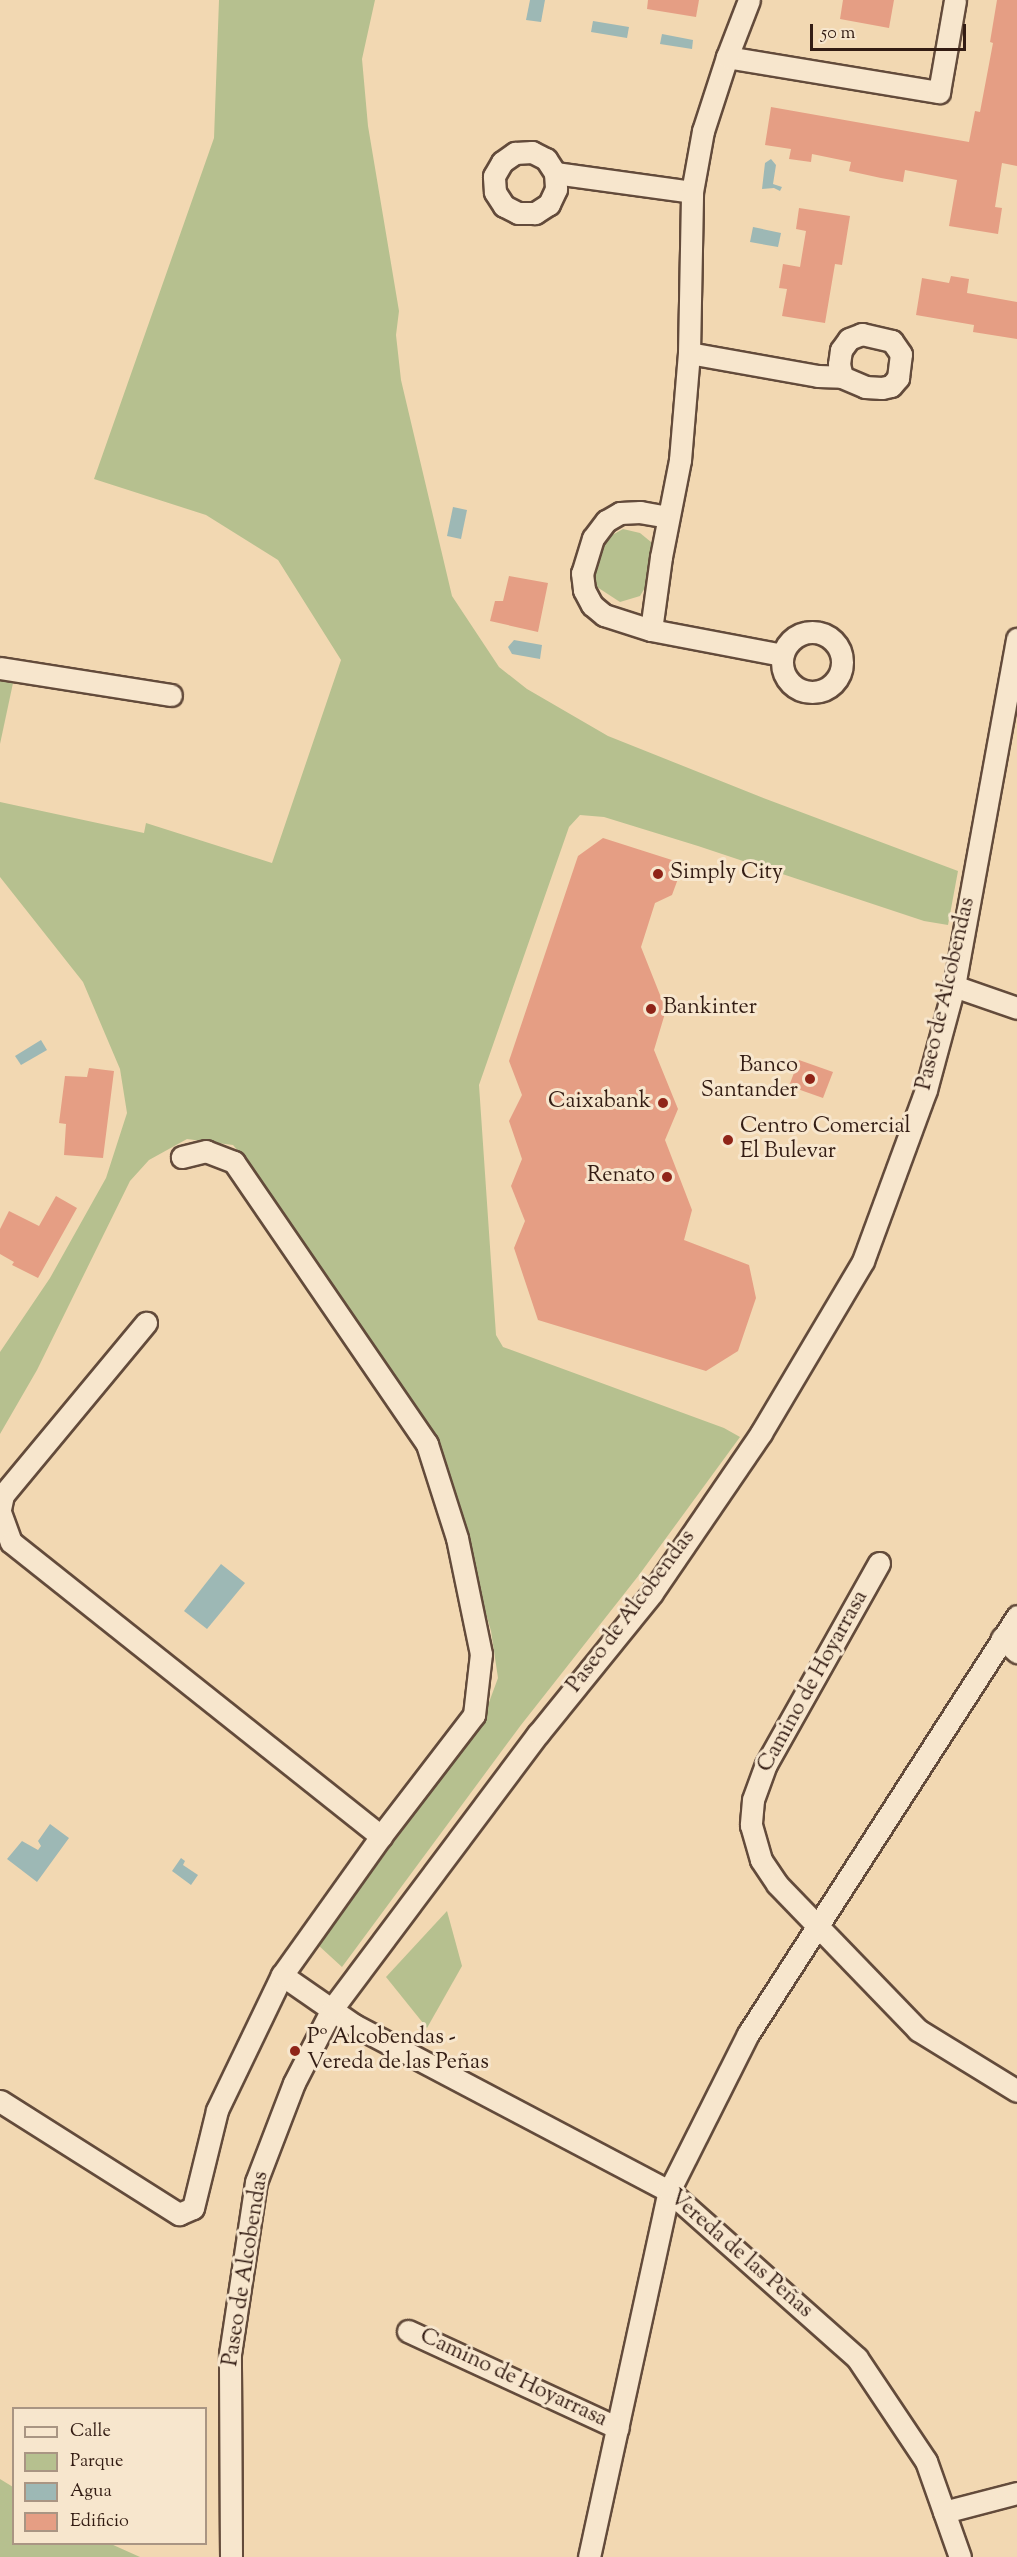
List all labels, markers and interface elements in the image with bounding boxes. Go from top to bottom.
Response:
scale bar [813,12,969,50]
text: 50 m [821,21,855,47]
place label: Simply City [670,861,783,887]
marker: Simply City [651,867,665,881]
street label: Paseo de Alcobendas [912,895,982,1093]
place label: Bankinter [663,996,757,1022]
marker: Bankinter [644,1002,658,1016]
place label: Banco Santander [701,1053,798,1104]
marker: Banco Santander [803,1072,817,1086]
place label: Caixabank [548,1090,651,1116]
marker: Caixabank [656,1096,670,1110]
place label: Centro Comercial El Bulevar [740,1114,911,1166]
marker: Centro Comercial El Bulevar [721,1133,735,1147]
place label: Renato [587,1164,655,1190]
marker: Renato [660,1170,674,1184]
street label: Paseo de Alcobendas [562,1525,702,1699]
street label: Camino de Hoyarrasa [753,1587,875,1777]
place label: Pº Alcobendas - Vereda de las Peñas [307,2025,489,2076]
marker: Pº Alcobendas - Vereda de las Peñas [288,2044,302,2058]
street label: Paseo de Alcobendas [219,2170,275,2368]
street label: Vereda de las Peñas [663,2185,817,2325]
street label: Camino de Hoyarrasa [415,2324,611,2434]
legend [12,2407,207,2545]
text: Calle [70,2419,111,2445]
text: Parque [70,2449,123,2475]
text: Agua [70,2479,112,2505]
text: Edificio [70,2509,129,2535]

